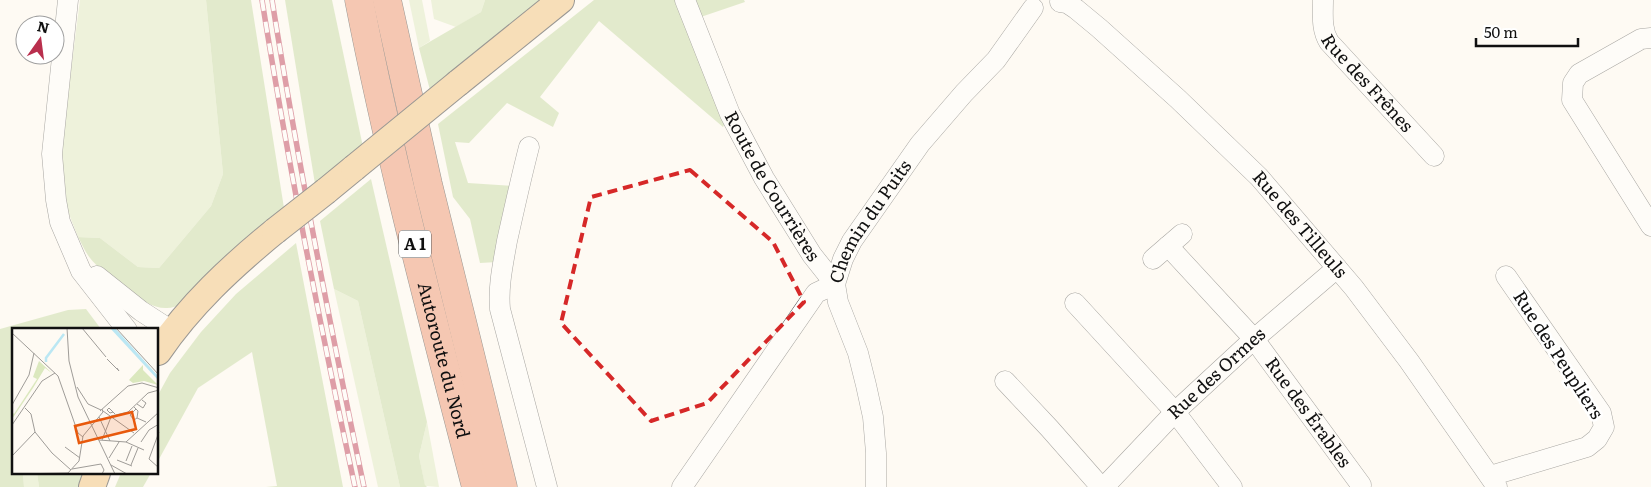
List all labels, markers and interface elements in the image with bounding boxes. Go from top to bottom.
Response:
north arrow [15,15,65,65]
text: N [35,15,52,38]
scale bar [1476,15,1578,47]
text: 50 m [1484,20,1518,43]
street label: Rue des Frênes [1315,28,1420,137]
street label: Route de Courrières [719,106,827,267]
street label: Chemin du Puits [821,154,917,286]
street label: Rue des Tilleuls [1247,164,1355,283]
road number: A 1 [399,230,431,258]
street label: Autoroute du Nord [412,279,478,441]
street label: Rue des Peupliers [1508,285,1611,424]
street label: Rue des Ormes [1161,320,1271,425]
inset map [12,328,159,474]
street label: Rue des Érables [1260,351,1359,473]

